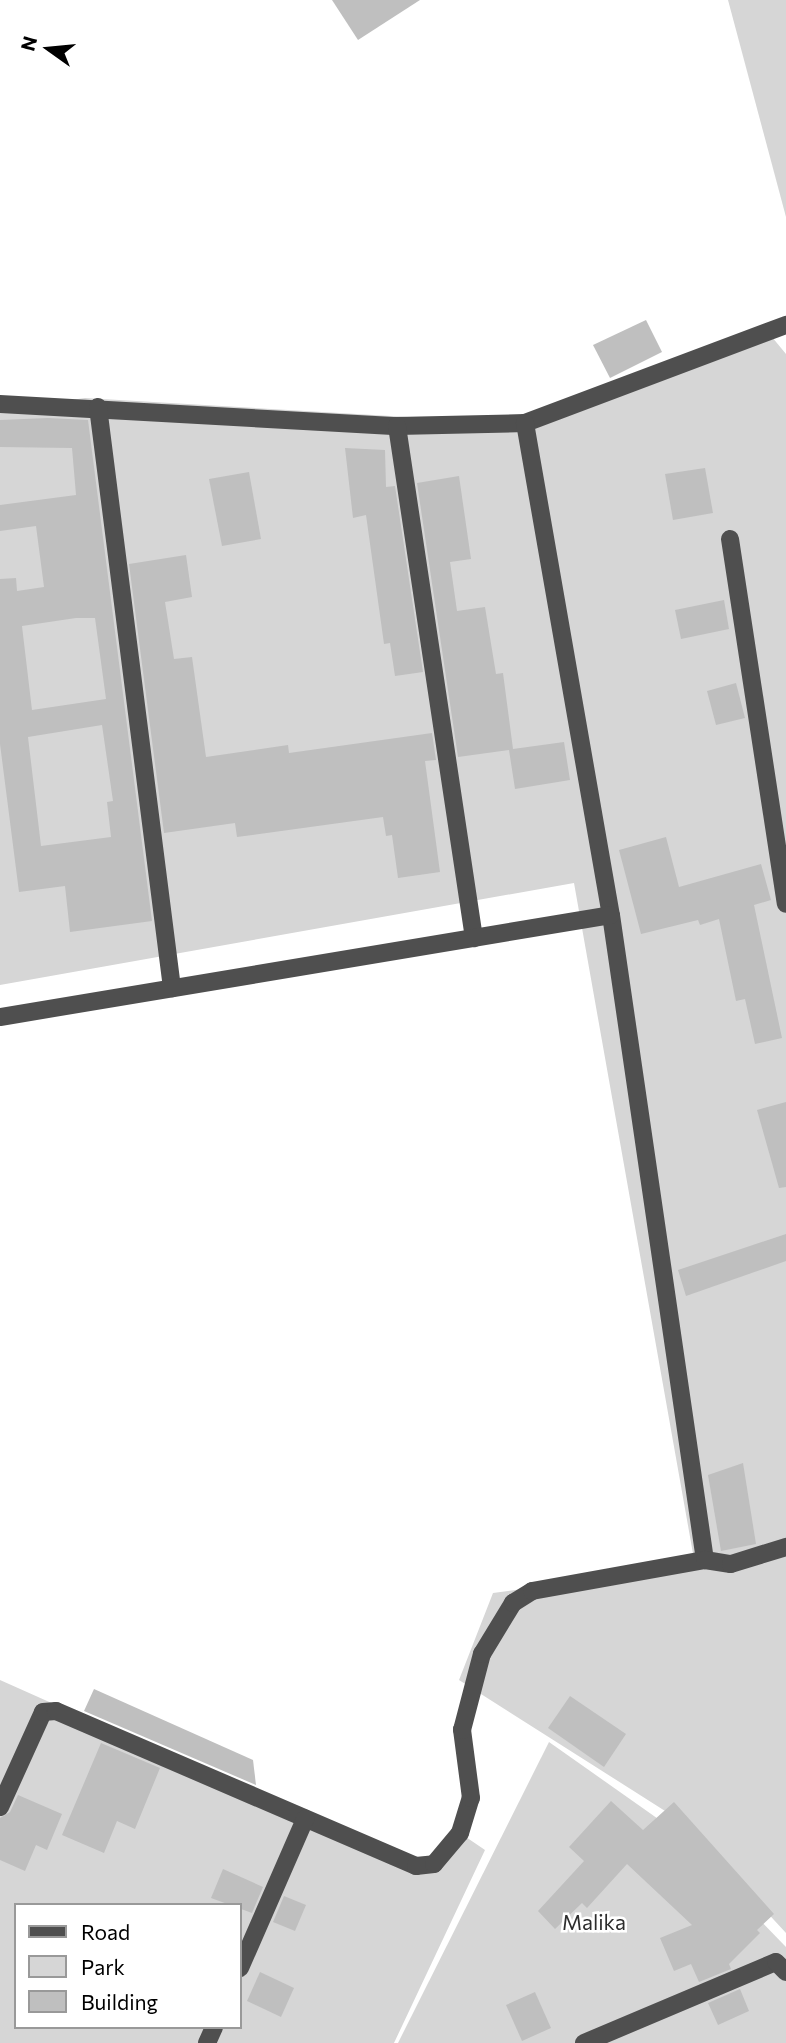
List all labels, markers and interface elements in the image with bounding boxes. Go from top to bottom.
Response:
north arrow [14,14,84,84]
text: N [15,34,41,53]
legend [14,1903,242,2029]
park label: Malika [562,1909,626,1935]
text: Road [81,1919,130,1944]
text: Park [81,1954,125,1979]
text: Building [81,1989,158,2014]

